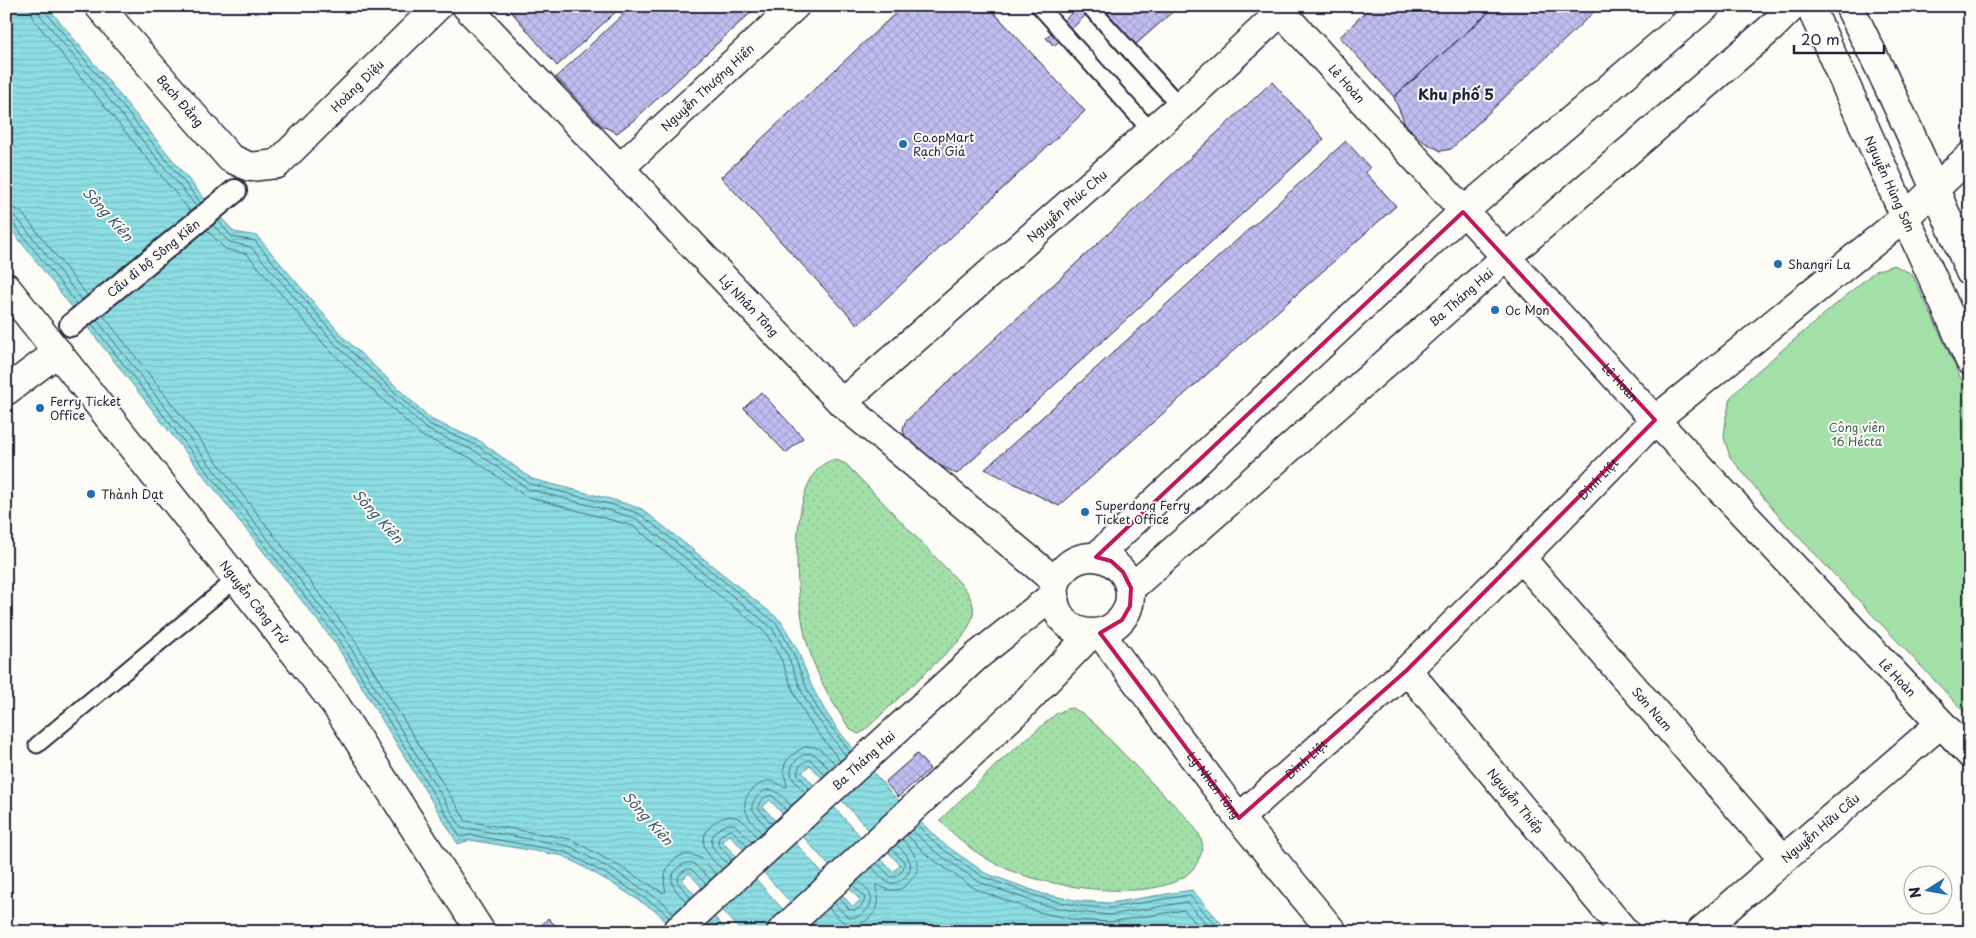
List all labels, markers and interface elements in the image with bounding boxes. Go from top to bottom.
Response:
scale bar [1794,22,1884,54]
text: 20 m [1801,27,1840,50]
street label: Nguyễn Thượng Hiền [657,39,758,135]
street label: Hoàng Diệu [326,55,387,116]
street label: Lê Hoàn [1324,60,1369,107]
street label: Bạch Đằng [153,71,208,131]
district label: Khu phố 5 [1418,82,1494,105]
place label: Co.opMart Rạch Giá [913,128,974,160]
street label: Nguyễn Hùng Sơn [1861,133,1920,235]
marker: Co.opMart Rạch Giá [897,138,909,150]
street label: Nguyễn Phúc Chu [1023,165,1111,246]
water label: Sông Kiên [78,182,138,246]
street label: Cầu đi bộ Sông Kiên [103,214,203,301]
place label: Shangri La [1788,255,1851,273]
marker: Shangri La [1772,258,1784,270]
street label: Ba Tháng Hai [1425,263,1497,330]
street label: Lý Nhân Tông [715,270,783,340]
place label: Oc Mon [1505,301,1550,319]
marker: Oc Mon [1489,304,1501,316]
street label: Lê Hoàn [1598,359,1643,406]
place label: Ferry Ticket Office [50,392,121,424]
marker: Ferry Ticket Office [34,402,46,414]
park label: Công viên 16 Hécta [1829,418,1885,450]
street label: Đinh Liệt [1573,454,1622,504]
water label: Sông Kiên [348,484,408,548]
place label: Thành Dạt [101,485,164,503]
marker: Thành Dạt [85,488,97,500]
place label: Superdong Ferry Ticket Office [1095,496,1190,528]
marker: Superdong Ferry Ticket Office [1079,506,1091,518]
street label: Nguyễn Công Trứ [216,556,294,648]
street label: Lê Hoàn [1875,654,1920,701]
street label: Sơn Nam [1628,683,1677,735]
street label: Ba Tháng Hai [827,726,899,794]
street label: Đinh Liệt [1280,735,1331,783]
street label: Lý Nhân Tông [1183,748,1245,822]
street label: Nguyễn Thiếp [1483,764,1548,837]
water label: Sông Kiên [618,786,678,850]
street label: Nguyễn Hữu Cầu [1777,789,1863,867]
north arrow [1904,866,1954,916]
text: N [1903,885,1926,900]

